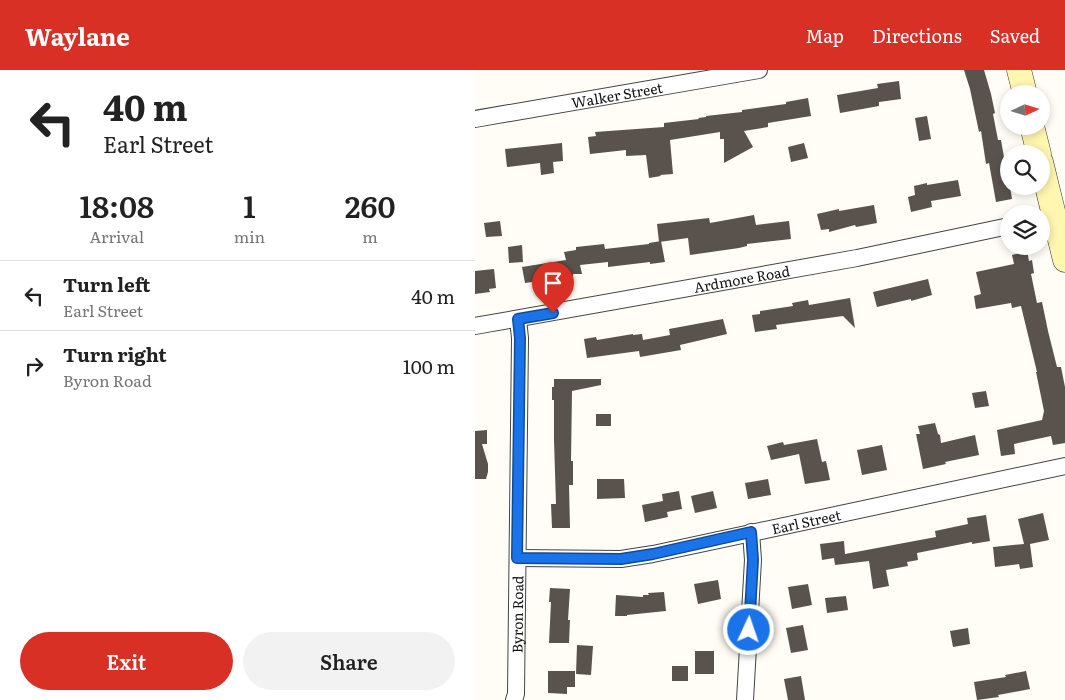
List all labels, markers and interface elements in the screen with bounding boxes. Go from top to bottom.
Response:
text: Waylane [25,18,130,53]
text: Map [806,22,844,49]
text: Directions [872,22,962,49]
text: Saved [990,22,1040,49]
street label: Walker Street [570,77,664,112]
text: 40 m [103,80,188,132]
north arrow [1000,85,1050,135]
map controls [1000,85,1050,255]
icon: left [20,90,85,155]
text: Earl Street [103,127,213,160]
button: search [1000,145,1050,195]
text: 18:08 [80,183,154,227]
text: 1 [243,183,256,227]
text: 260 [345,183,395,227]
button: layers [1000,205,1050,255]
text: Arrival [90,224,144,248]
text: min [234,224,265,248]
text: m [362,224,378,248]
street label: Ardmore Road [692,260,792,297]
pin [532,262,574,313]
icon: arrive [539,269,567,297]
text: Turn left [63,270,150,298]
icon: left [20,282,48,310]
text: 40 m [411,282,455,310]
text: Earl Street [63,298,143,322]
text: Turn right [63,340,167,368]
icon: right [20,352,48,380]
text: 100 m [403,352,455,380]
text: Byron Road [63,368,152,392]
street label: Earl Street [770,504,843,538]
street label: Byron Road [506,575,527,653]
position arrow [722,603,774,655]
button: Exit [20,632,233,690]
button: Share [243,632,455,690]

